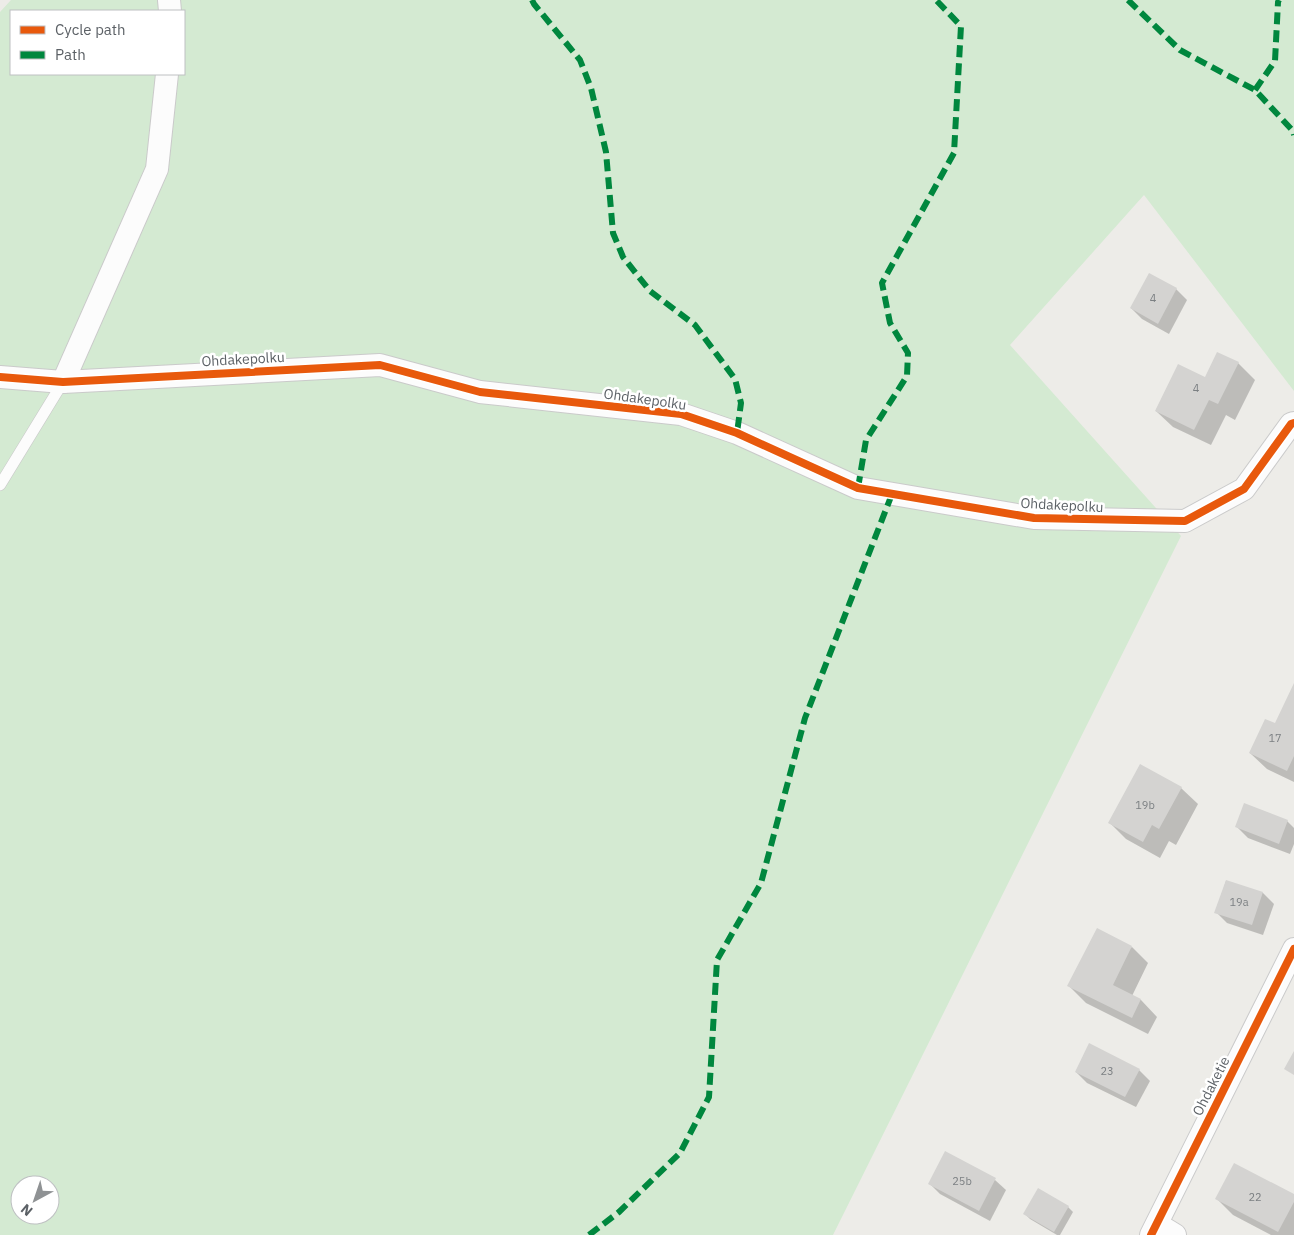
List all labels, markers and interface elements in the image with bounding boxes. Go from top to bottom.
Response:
legend [10,10,185,75]
text: Cycle path [55,20,126,39]
text: Path [55,45,86,64]
house number: 4 [1150,291,1157,305]
street label: Ohdakepolku [201,348,285,370]
house number: 4 [1193,381,1200,395]
street label: Ohdakepolku [603,384,687,414]
street label: Ohdakepolku [1020,494,1104,516]
house number: 17 [1268,731,1282,745]
house number: 19b [1135,798,1155,812]
house number: 19a [1229,895,1249,909]
street label: Ohdaketie [1188,1053,1234,1119]
house number: 23 [1100,1064,1114,1078]
house number: 25b [952,1174,972,1188]
north arrow [10,1175,60,1225]
house number: 22 [1248,1190,1262,1204]
text: N [17,1200,36,1220]

